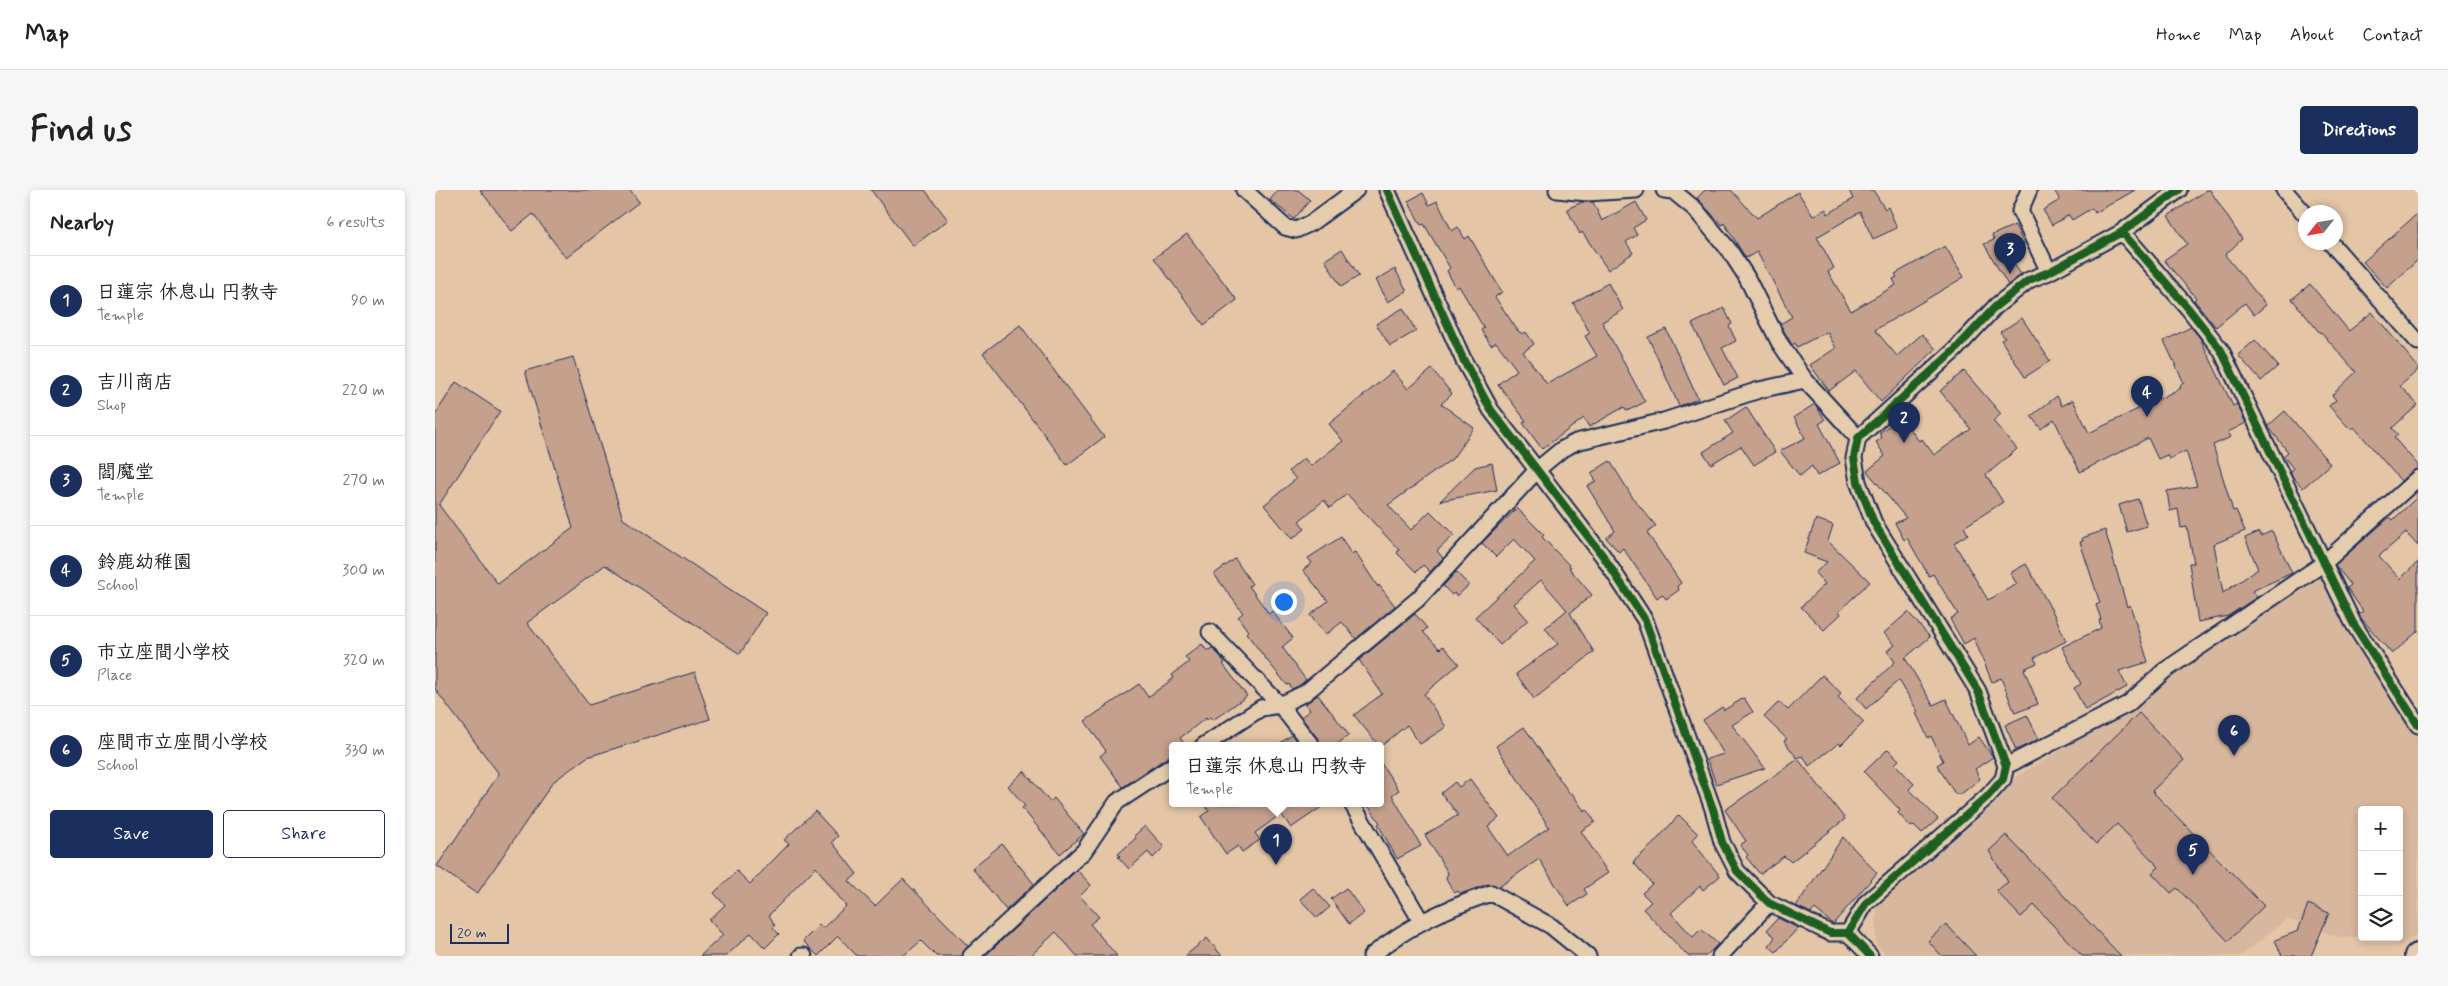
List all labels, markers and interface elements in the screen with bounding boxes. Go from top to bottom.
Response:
text: Map [25,19,69,50]
text: Home [2156,23,2201,47]
text: Map [2229,23,2262,47]
text: About [2290,23,2334,47]
text: Contact [2362,23,2423,47]
button: Directions [2300,106,2418,154]
text: Find us [30,107,132,153]
north arrow [2298,205,2343,250]
text: Nearby [50,209,114,237]
text: 6 results [326,212,385,233]
pin: 3 [1994,233,2026,274]
text: 日蓮宗 休息山 円教寺 [97,280,278,305]
text: 1 [62,290,70,311]
text: 90 m [351,290,385,311]
text: Temple [97,305,144,326]
text: 吉川商店 [97,370,173,395]
pin: 4 [2131,376,2163,417]
text: 2 [62,380,70,401]
text: 220 m [342,380,385,401]
text: Shop [97,395,126,416]
pin: 2 [1888,402,1920,443]
text: 閻魔堂 [97,460,154,485]
text: 3 [62,470,70,491]
text: 270 m [342,470,385,491]
text: Temple [97,485,144,506]
text: 鈴鹿幼稚園 [97,550,192,575]
text: 4 [61,560,71,581]
text: 300 m [342,560,385,581]
text: School [97,575,138,596]
your location [1271,589,1297,615]
text: 市立座間小学校 [97,640,230,665]
text: 5 [61,650,71,671]
text: 320 m [343,650,385,671]
text: Place [97,665,132,686]
pin: 6 [2218,715,2250,756]
text: 座間市立座間小学校 [97,730,268,755]
text: 6 [62,740,70,761]
text: 330 m [344,740,385,761]
popup [1169,742,1384,807]
text: 日蓮宗 休息山 円教寺 [1186,754,1367,779]
text: School [97,755,138,776]
text: Temple [1186,779,1233,800]
map controls [2358,806,2403,941]
button: + [2358,806,2403,851]
button: Save [50,810,213,858]
button: Share [223,810,385,858]
pin: 1 [1260,824,1292,865]
pin: 5 [2177,834,2209,875]
button: − [2358,851,2403,896]
button: layers [2358,896,2403,941]
scale bar [450,921,509,944]
text: 20 m [457,924,487,942]

